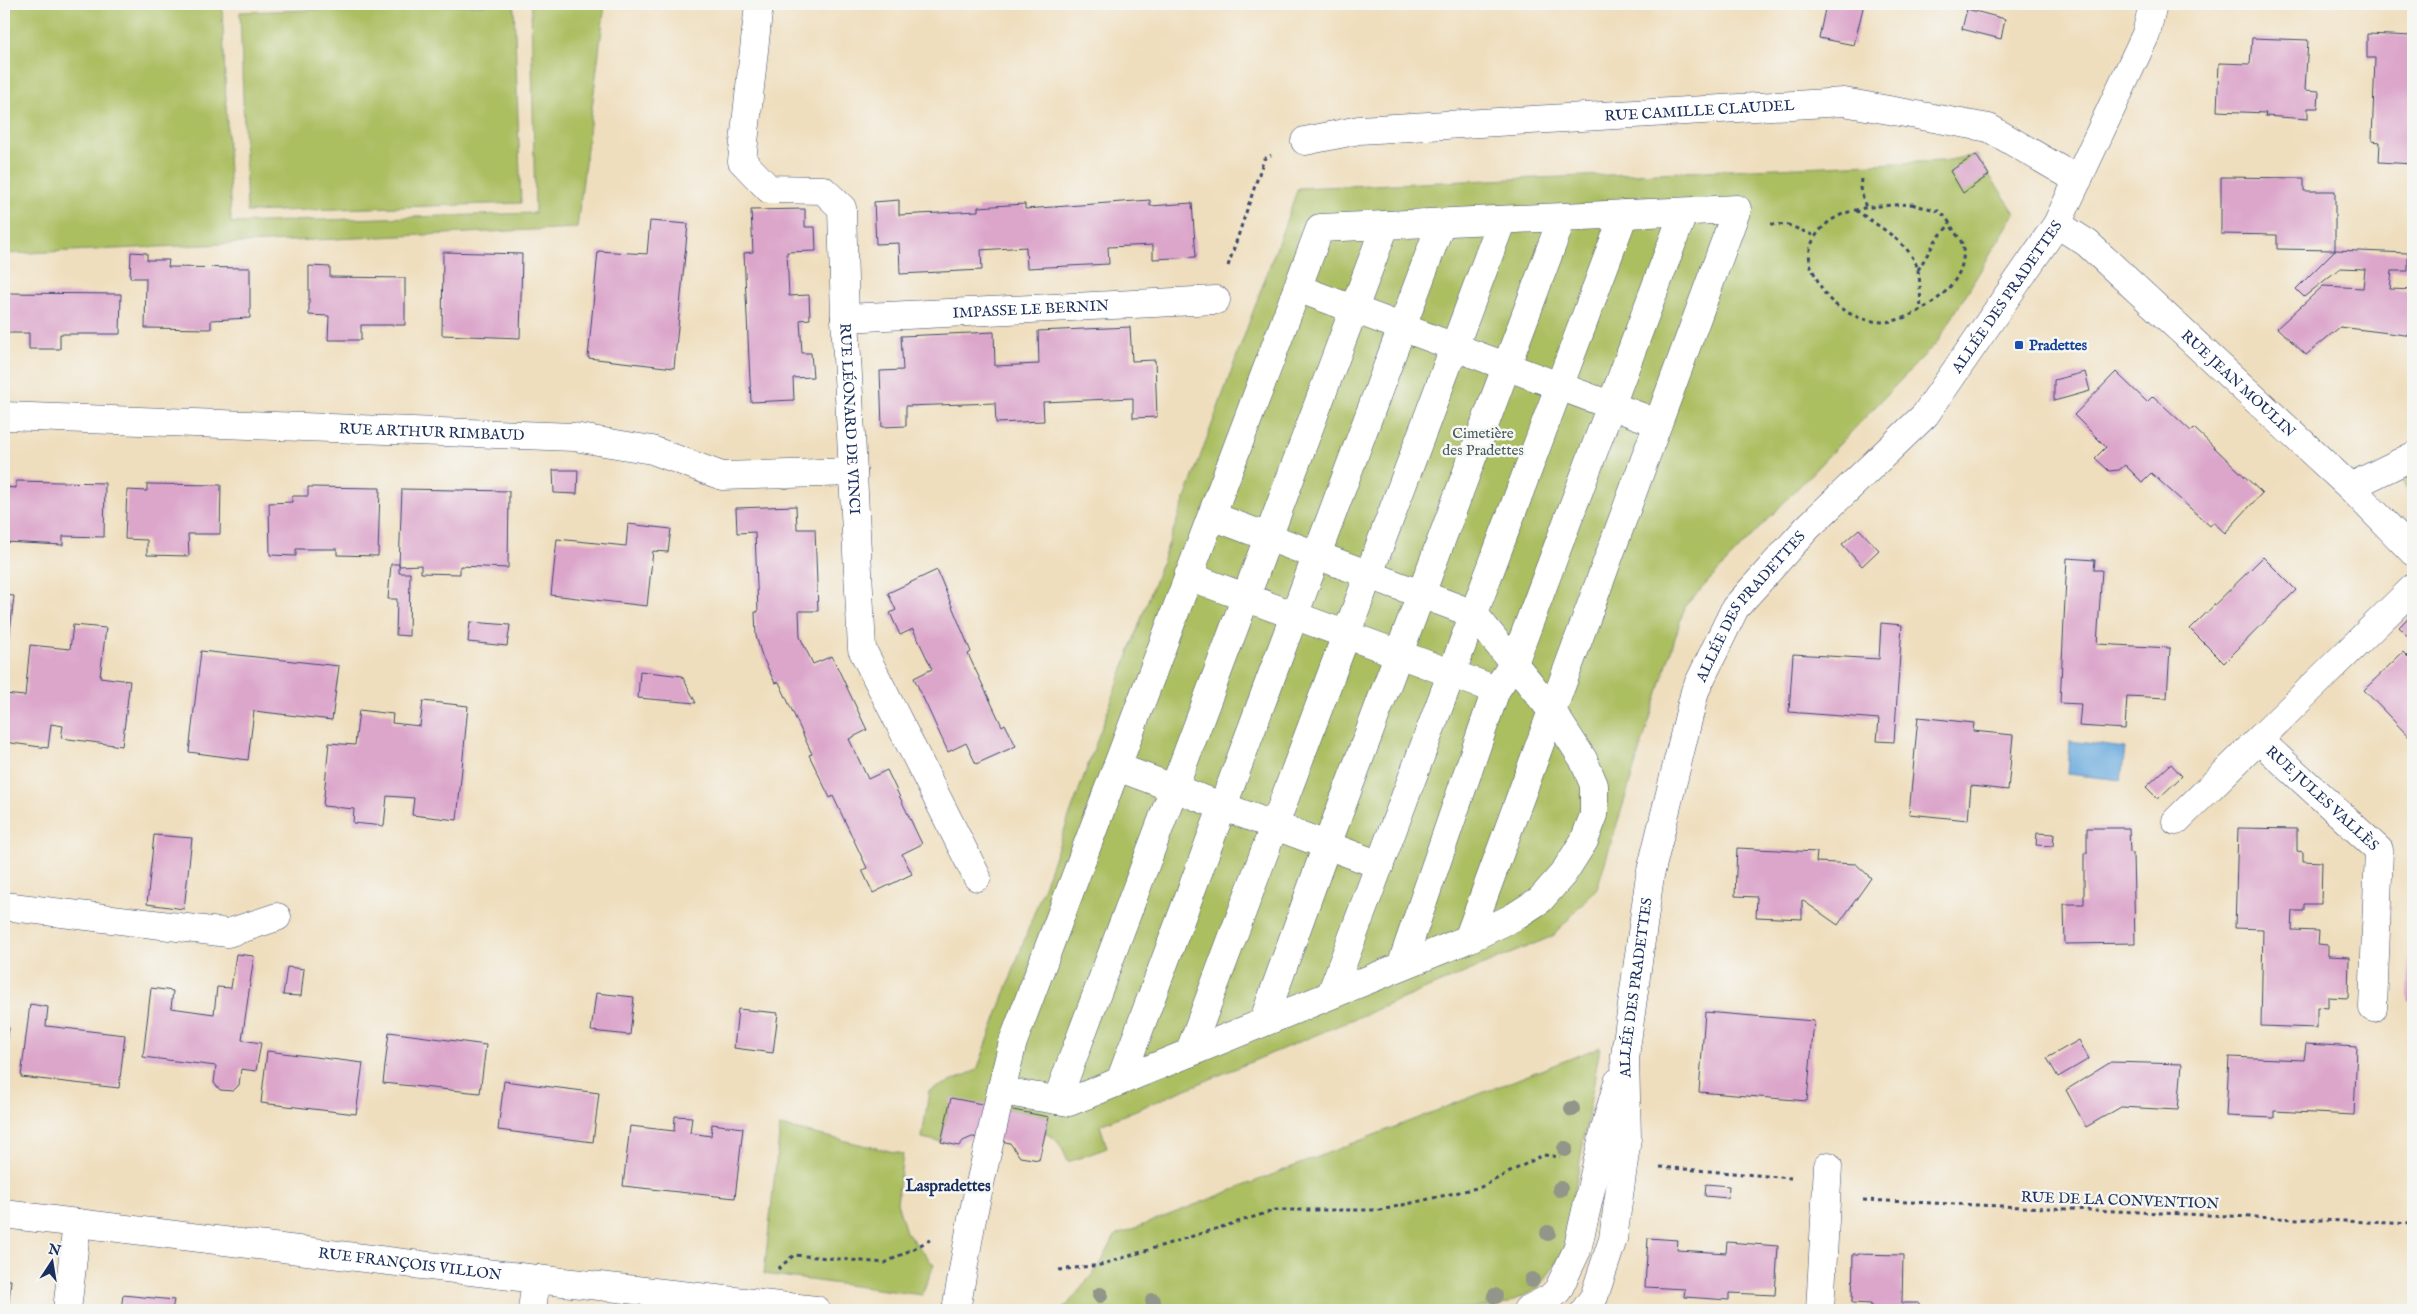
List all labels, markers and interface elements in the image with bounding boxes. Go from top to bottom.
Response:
street label: RUE CAMILLE CLAUDEL [1604,96,1795,126]
street label: ALLÉE DES PRADETTES [1947,217,2067,378]
street label: IMPASSE LE BERNIN [952,296,1109,323]
street label: RUE LÉONARD DE VINCI [835,323,864,516]
street label: RUE JEAN MOULIN [2177,326,2299,442]
place label: Pradettes [2029,336,2088,355]
marker: Pradettes [2013,339,2025,351]
street label: RUE ARTHUR RIMBAUD [338,419,525,445]
park label: Cimetière des Pradettes [1442,424,1524,460]
street label: ALLÉE DES PRADETTES [1691,527,1810,686]
street label: RUE JULES VALLÈS [2262,742,2383,855]
street label: ALLÉE DES PRADETTES [1616,896,1657,1079]
district label: Laspradettes [905,1177,991,1197]
street label: RUE DE LA CONVENTION [2021,1188,2219,1213]
north arrow [28,1236,78,1286]
text: N [46,1240,62,1260]
street label: RUE FRANÇOIS VILLON [317,1243,503,1285]

